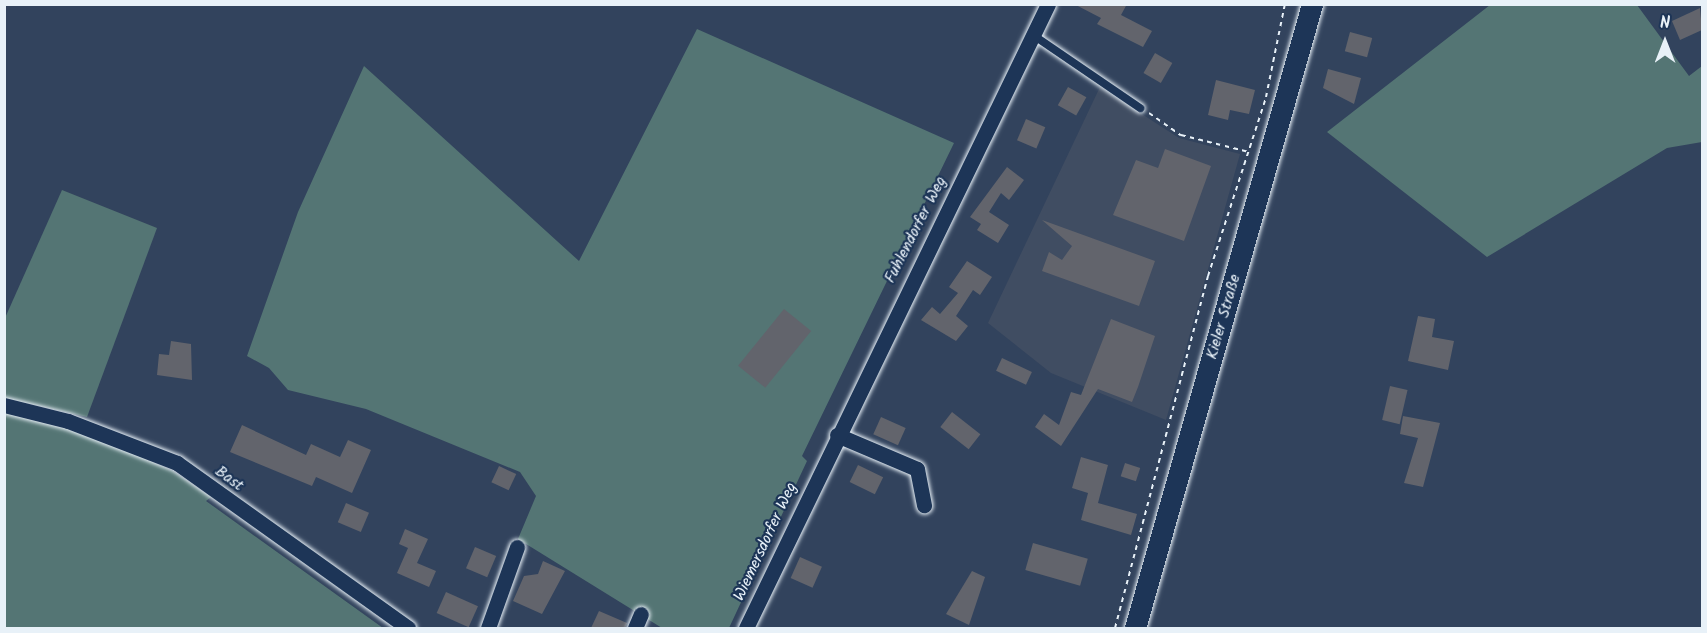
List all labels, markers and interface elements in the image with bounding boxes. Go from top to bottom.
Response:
text: N [1660,11,1670,36]
north arrow [1635,12,1695,72]
street label: Fuhlendorfer Weg [881,173,951,287]
street label: Kieler Straße [1203,272,1245,362]
street label: Bast [211,462,247,496]
street label: Wiemersdorfer Weg [730,480,802,604]

